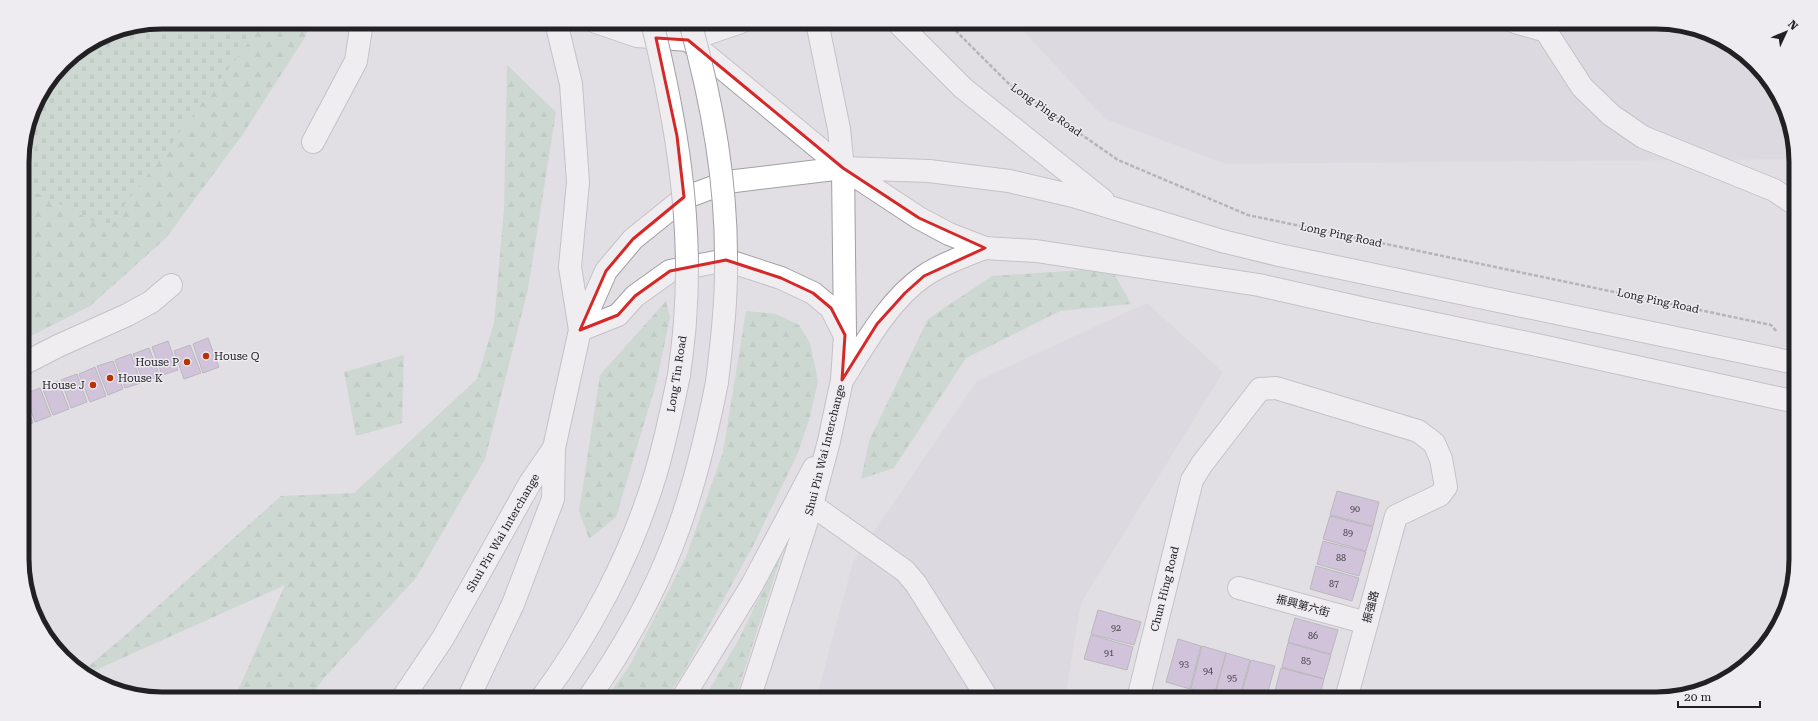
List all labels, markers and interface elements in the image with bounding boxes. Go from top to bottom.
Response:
north arrow [1766,12,1806,52]
text: N [1785,18,1801,33]
street label: Long Ping Road [1008,81,1084,139]
street label: Long Ping Road [1299,220,1383,250]
street label: Long Ping Road [1616,286,1700,316]
street label: Long Tin Road [665,335,689,413]
place label: House Q [214,350,260,363]
marker: House Q [201,351,211,361]
place label: House P [135,356,179,369]
marker: House P [182,357,192,367]
place label: House K [118,372,163,385]
marker: House K [105,373,115,383]
place label: House J [42,379,85,392]
marker: House J [88,380,98,390]
street label: Shui Pin Wai Interchange [802,383,848,517]
street label: Shui Pin Wai Interchange [464,472,542,594]
house number: 90 [1350,504,1360,514]
house number: 89 [1343,528,1353,538]
street label: Chun Hing Road [1148,545,1182,633]
house number: 88 [1336,553,1346,563]
house number: 87 [1329,579,1339,589]
street label: 振強路 [1360,589,1382,625]
street label: 振興第六街 [1275,593,1331,619]
house number: 92 [1111,623,1121,633]
house number: 86 [1308,631,1318,641]
house number: 91 [1104,648,1114,658]
house number: 85 [1301,656,1311,666]
house number: 93 [1179,659,1189,669]
house number: 94 [1203,666,1213,676]
house number: 95 [1227,673,1237,683]
scale bar [1678,683,1760,709]
text: 20 m [1684,690,1711,704]

